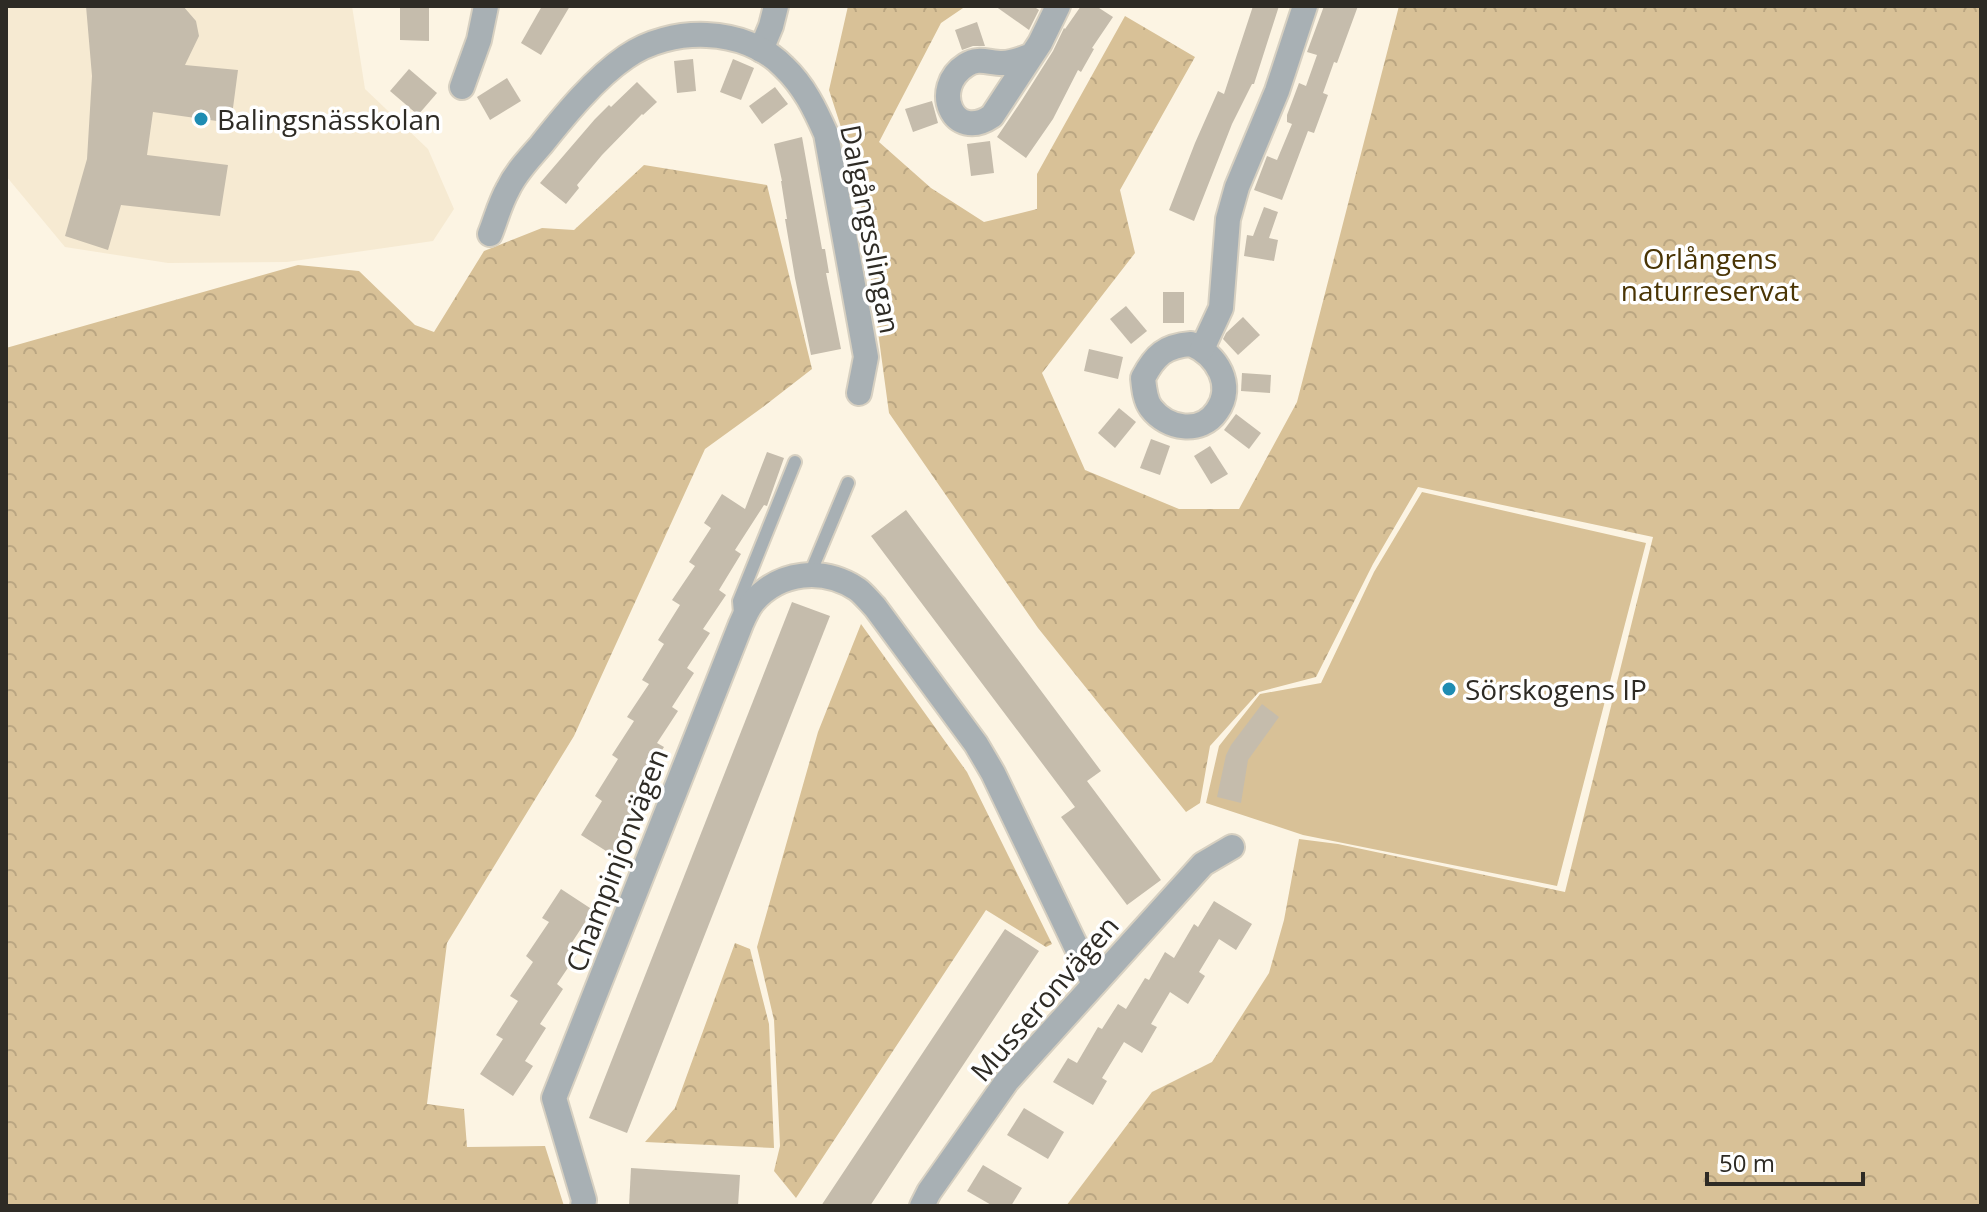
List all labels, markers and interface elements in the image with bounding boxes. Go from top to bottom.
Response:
place label: Balingsnässkolan [217,100,441,138]
marker: Balingsnässkolan [192,110,210,128]
street label: Dalgångsslingan [832,121,910,337]
park label: Orlångens naturreservat [1621,239,1799,309]
place label: Sörskogens IP [1465,670,1647,708]
marker: Sörskogens IP [1440,680,1458,698]
street label: Champinjonvägen [556,743,676,977]
street label: Musseronvägen [961,907,1127,1089]
scale bar [1707,1136,1863,1186]
text: 50 m [1719,1146,1775,1179]

